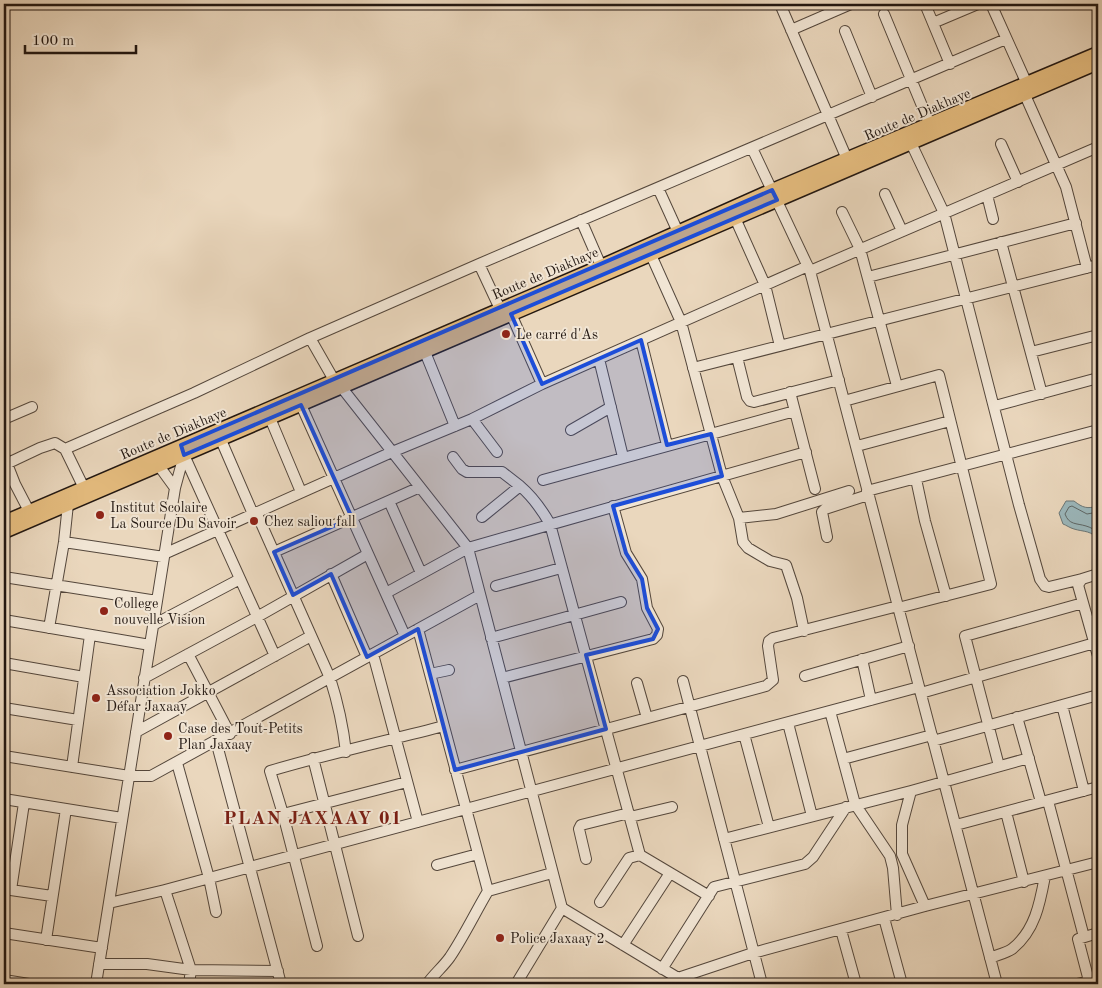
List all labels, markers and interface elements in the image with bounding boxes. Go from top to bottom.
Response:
scale bar [25,22,136,54]
text: 100 m [32,34,74,49]
street label: Route de Diakhaye [862,86,972,144]
street label: Route de Diakhaye [490,245,600,303]
marker: Le carré d'As [500,328,512,340]
place label: Le carré d'As [516,328,598,342]
street label: Route de Diakhaye [118,405,228,463]
place label: Institut Scolaire La Source Du Savoir [110,501,236,531]
marker: Institut Scolaire La Source Du Savoir [94,509,106,521]
marker: Chez saliou fall [248,515,260,527]
place label: Chez saliou fall [264,515,356,529]
place label: College nouvelle Vision [114,597,206,627]
marker: College nouvelle Vision [98,605,110,617]
place label: Association Jokko Défar Jaxaay [106,684,216,714]
marker: Association Jokko Défar Jaxaay [90,692,102,704]
place label: Case des Tout-Petits Plan Jaxaay [178,722,303,752]
marker: Case des Tout-Petits Plan Jaxaay [162,730,174,742]
district label: PLAN JAXAAY 01 [223,810,403,829]
marker: Police Jaxaay 2 [494,932,506,944]
place label: Police Jaxaay 2 [510,932,605,946]

